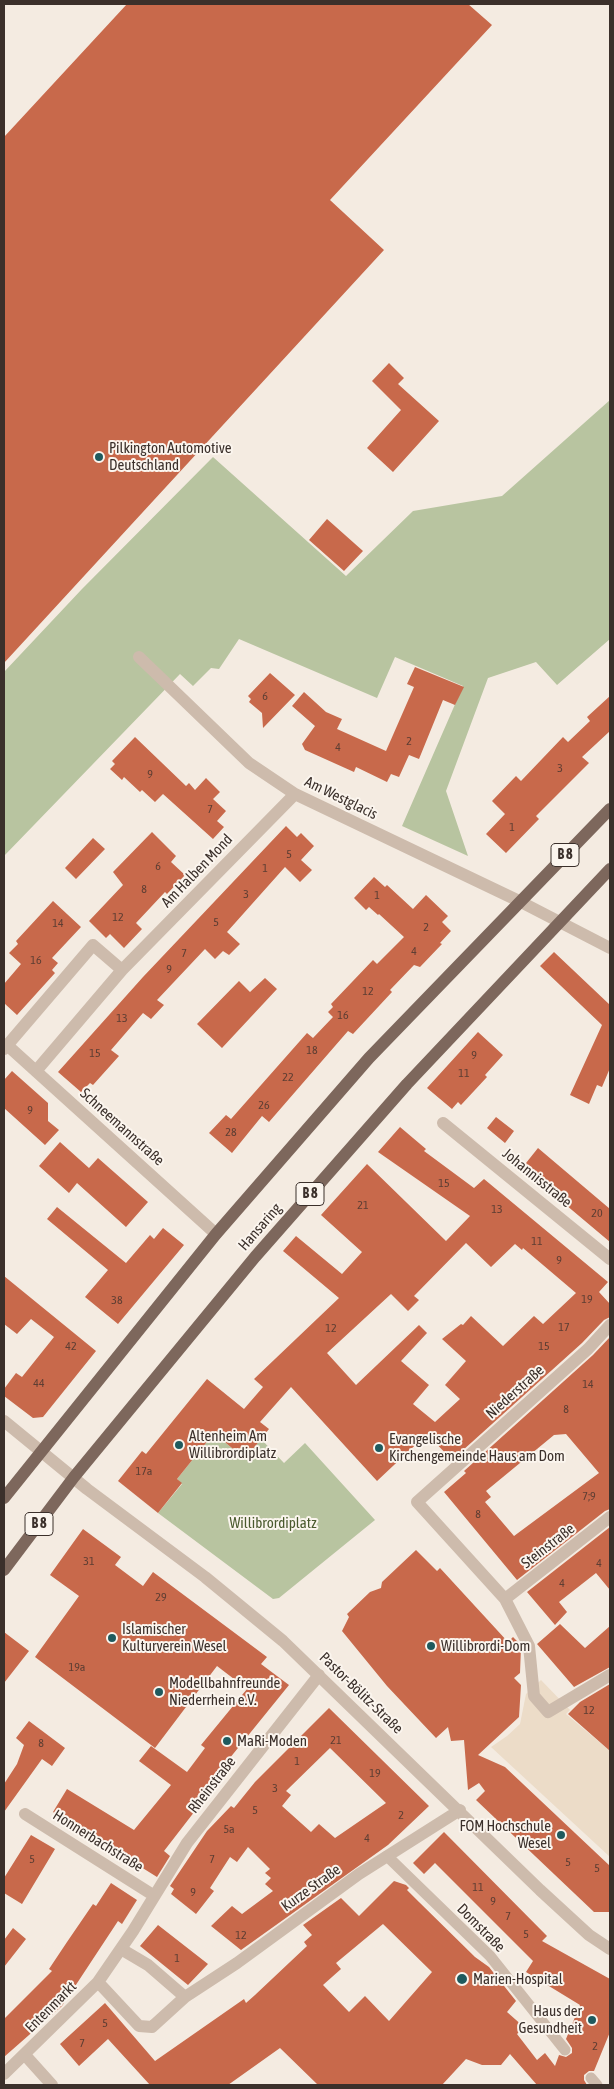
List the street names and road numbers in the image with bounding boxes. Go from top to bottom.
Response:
street label: Am Westglacis [302,773,380,823]
street label: Am Halben Mond [158,831,236,911]
road number: B 8 [551,844,579,866]
street label: Schneemannstraße [76,1085,168,1169]
street label: Johannisstraße [499,1145,575,1211]
road number: B 8 [296,1182,324,1206]
street label: Hansaring [235,1200,285,1254]
street label: Niederstraße [482,1361,548,1423]
road number: B 8 [25,1512,53,1536]
street label: Steinstraße [518,1520,578,1572]
street label: Pastor-Bölitz-Straße [315,1649,407,1737]
street label: Rheinstraße [184,1753,240,1817]
street label: Honnerbachstraße [50,1806,146,1876]
street label: Kurze Straße [278,1861,344,1915]
street label: Domstraße [453,1900,509,1956]
street label: Entenmarkt [22,1978,80,2036]

